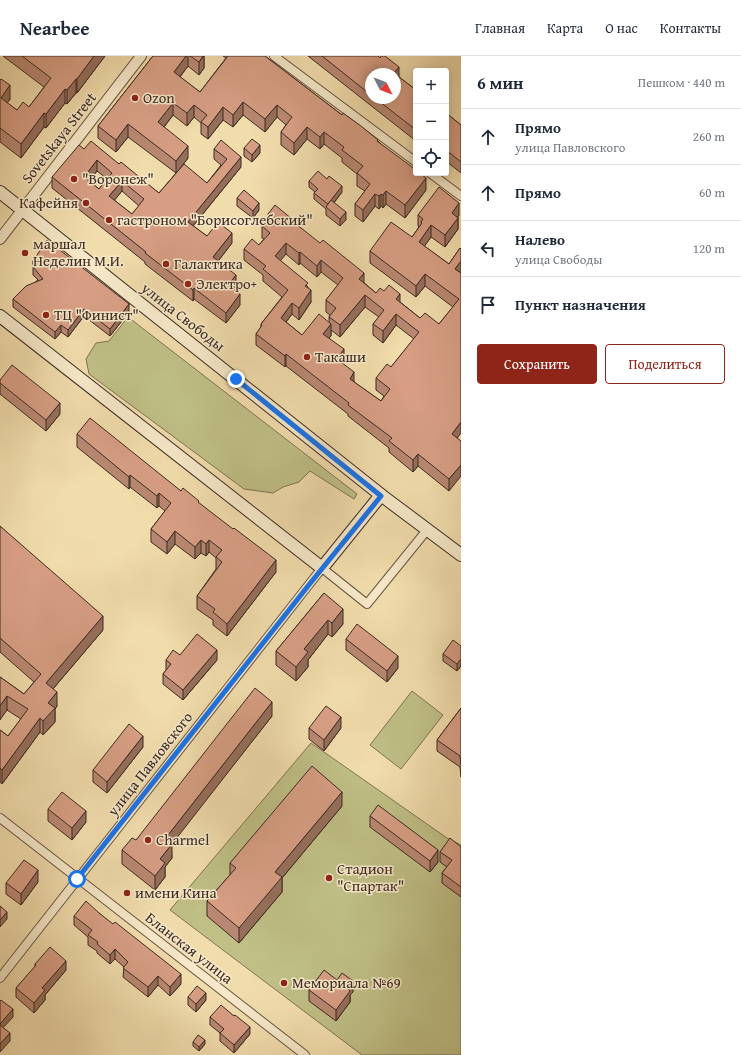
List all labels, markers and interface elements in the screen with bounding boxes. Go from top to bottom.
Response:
text: Nearbee [20,14,90,42]
text: Главная [475,18,525,38]
text: Карта [547,18,583,38]
text: О нас [605,18,638,38]
text: Контакты [660,18,721,38]
north arrow [365,68,401,104]
map controls [413,68,449,176]
button: + [413,68,449,104]
text: 6 мин [477,70,523,95]
text: Пешком · 440 m [638,73,725,92]
street label: Sovetskaya Street [16,87,101,188]
place label: Ozon [143,87,175,108]
marker: Ozon [130,93,140,103]
button: − [413,104,449,140]
text: Прямо [515,117,561,138]
icon: ahead [477,126,499,148]
text: 260 m [693,127,725,146]
text: улица Павловского [515,138,625,157]
button: locate [413,140,449,176]
place label: "Воронеж" [82,168,154,189]
marker: "Воронеж" [69,174,79,184]
icon: ahead [477,182,499,204]
text: Прямо [515,182,561,203]
text: 60 m [699,183,725,202]
place label: Кафейня [19,192,78,213]
marker: Кафейня [81,198,91,208]
place label: гастроном "Борисоглебский" [117,209,313,230]
marker: гастроном "Борисоглебский" [104,215,114,225]
text: Налево [515,229,565,250]
place label: маршал Неделин М.И. [33,233,124,271]
icon: left [477,238,499,260]
text: 120 m [693,239,725,258]
marker: маршал Неделин М.И. [20,248,30,258]
text: улица Свободы [515,250,602,269]
place label: Галактика [174,253,244,274]
marker: Галактика [161,259,171,269]
place label: Электро+ [196,273,257,294]
street label: улица Свободы [136,277,230,356]
marker: Электро+ [183,279,193,289]
icon: arrive [477,294,499,316]
text: Пункт назначения [515,294,646,315]
place label: ТЦ "Финист" [54,304,139,325]
marker: ТЦ "Финист" [41,310,51,320]
button: Сохранить [477,344,597,384]
button: Поделиться [605,344,725,384]
place label: Такаши [315,346,366,367]
marker: Такаши [302,352,312,362]
route end [227,370,245,388]
street label: улица Павловского [102,707,197,821]
place label: Charmel [156,829,209,850]
marker: Charmel [143,835,153,845]
place label: Стадион "Спартак" [337,858,404,896]
route start [68,870,86,888]
marker: Стадион "Спартак" [324,873,334,883]
place label: имени Кина [135,882,217,903]
marker: имени Кина [122,888,132,898]
street label: Бланская улица [141,907,238,989]
place label: Мемориала №69 [292,972,401,993]
marker: Мемориала №69 [279,978,289,988]

